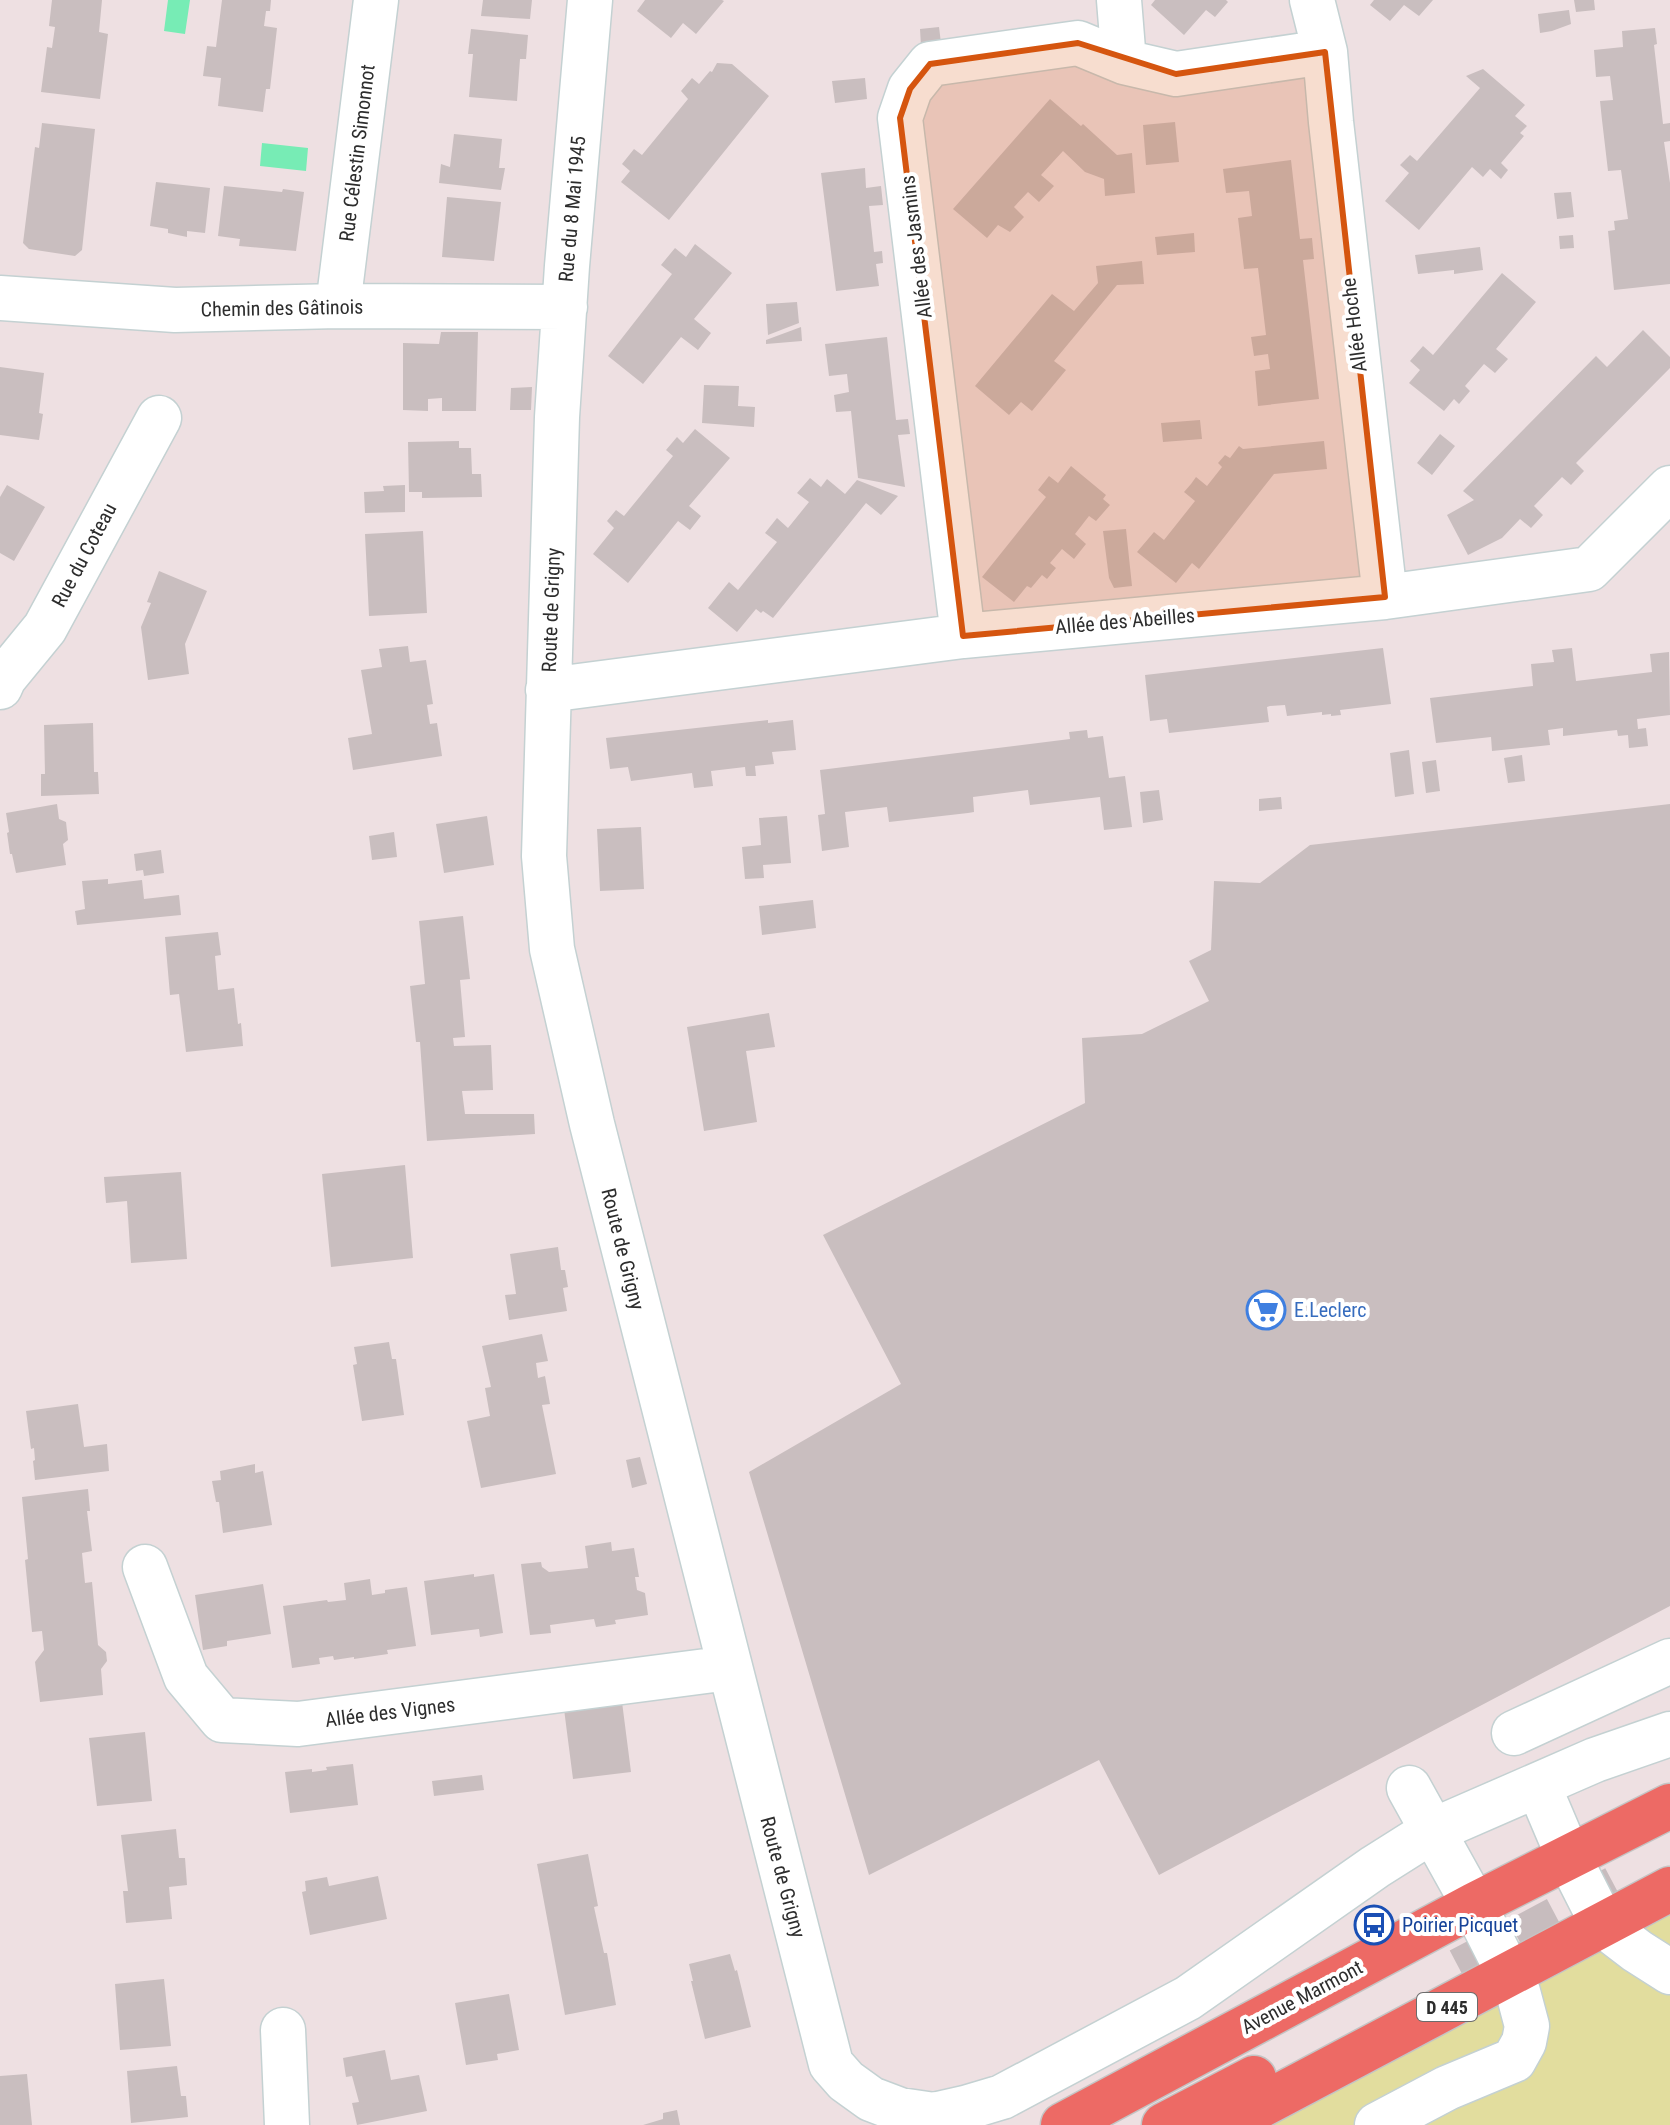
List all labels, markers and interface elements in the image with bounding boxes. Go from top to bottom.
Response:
street label: Rue Célestin Simonnot [334,63,380,243]
street label: Rue du 8 Mai 1945 [554,135,590,283]
street label: Allée des Jasmins [895,174,937,320]
street label: Allée Hoche [1336,277,1372,373]
street label: Chemin des Gâtinois [200,295,364,321]
street label: Rue du Coteau [47,499,121,611]
street label: Route de Grigny [537,547,565,673]
street label: Allée des Abeilles [1054,603,1196,639]
street label: Route de Grigny [596,1186,650,1312]
supermarket icon: E.Leclerc [1245,1289,1287,1331]
place label: E.Leclerc [1294,1298,1366,1322]
street label: Allée des Vignes [324,1692,456,1732]
street label: Route de Grigny [755,1814,811,1940]
bus stop icon: Poirier Picquet [1353,1904,1395,1946]
place label: Poirier Picquet [1402,1913,1518,1937]
street label: Avenue Marmont [1237,1955,1367,2039]
road number: D 445 [1417,1993,1477,2021]

